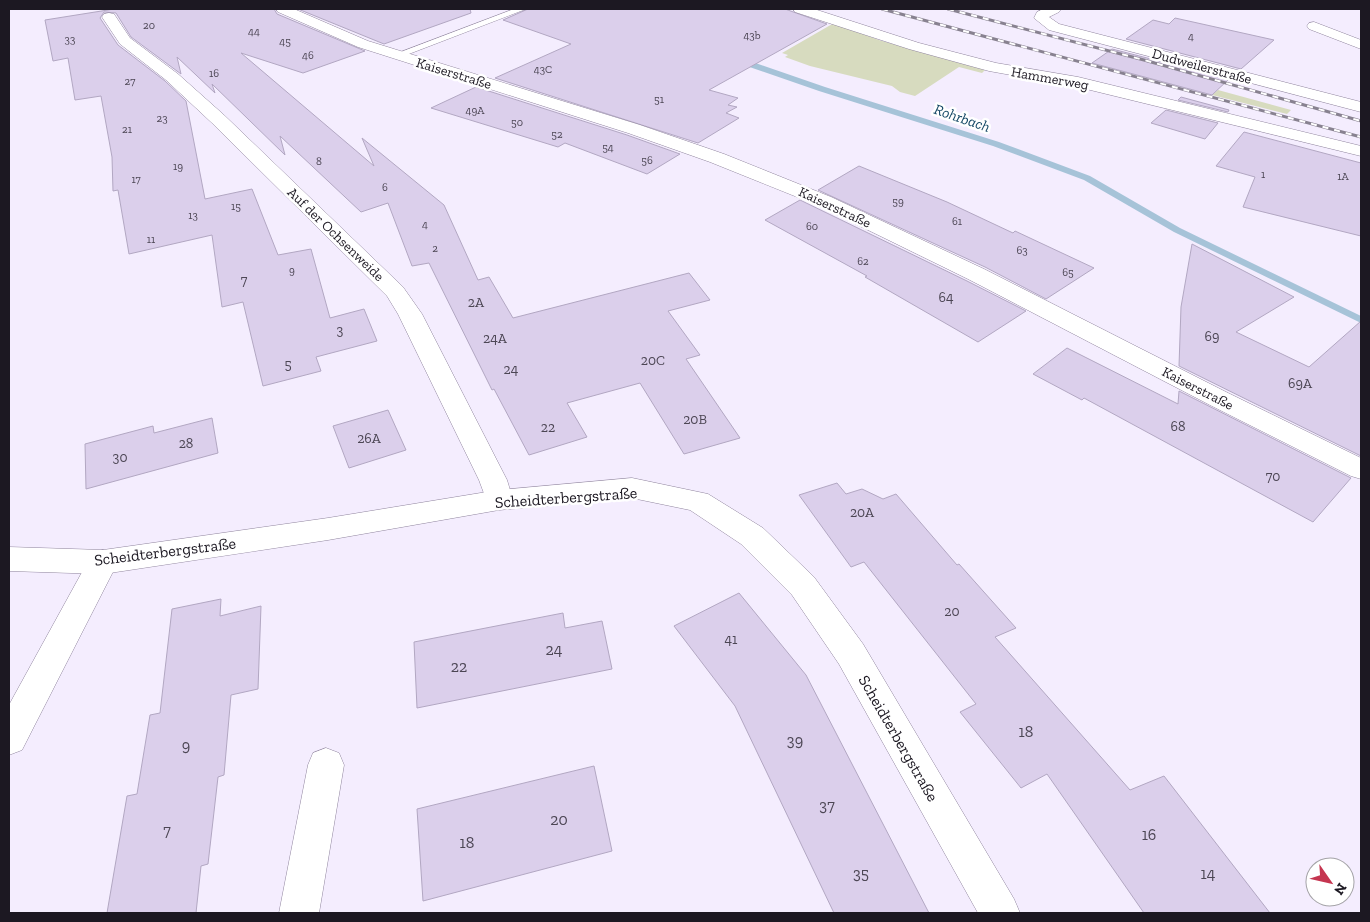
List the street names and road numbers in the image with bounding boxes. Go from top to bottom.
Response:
street label: Dudweilerstraße [1150,45,1254,88]
street label: Kaiserstraße [414,54,494,93]
street label: Hammerweg [1010,63,1090,94]
street label: Kaiserstraße [796,183,874,232]
street label: Auf der Ochsenweide [284,184,388,285]
street label: Kaiserstraße [1159,363,1237,414]
street label: Scheidterbergstraße [494,483,638,512]
street label: Scheidterbergstraße [93,533,237,570]
street label: Scheidterbergstraße [855,672,942,805]

